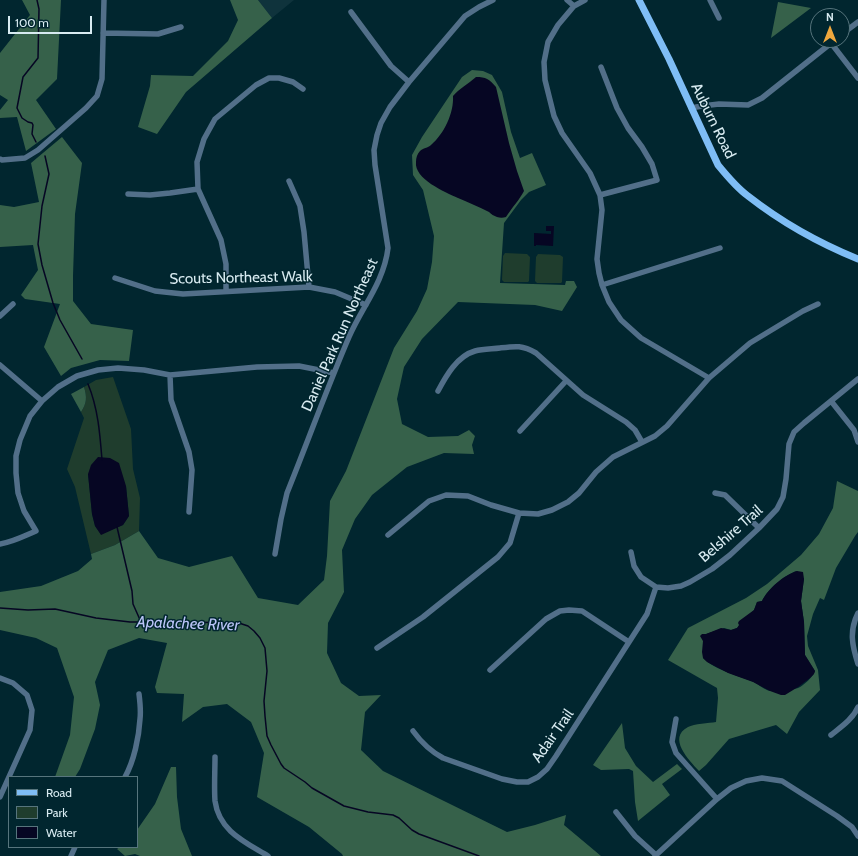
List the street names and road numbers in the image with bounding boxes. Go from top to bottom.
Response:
street label: Auburn Road [687,80,739,162]
street label: Daniel Park Run Northeast [298,256,382,414]
street label: Scouts Northeast Walk [169,268,313,288]
street label: Belshire Trail [695,501,767,567]
street label: Adair Trail [528,706,578,766]

